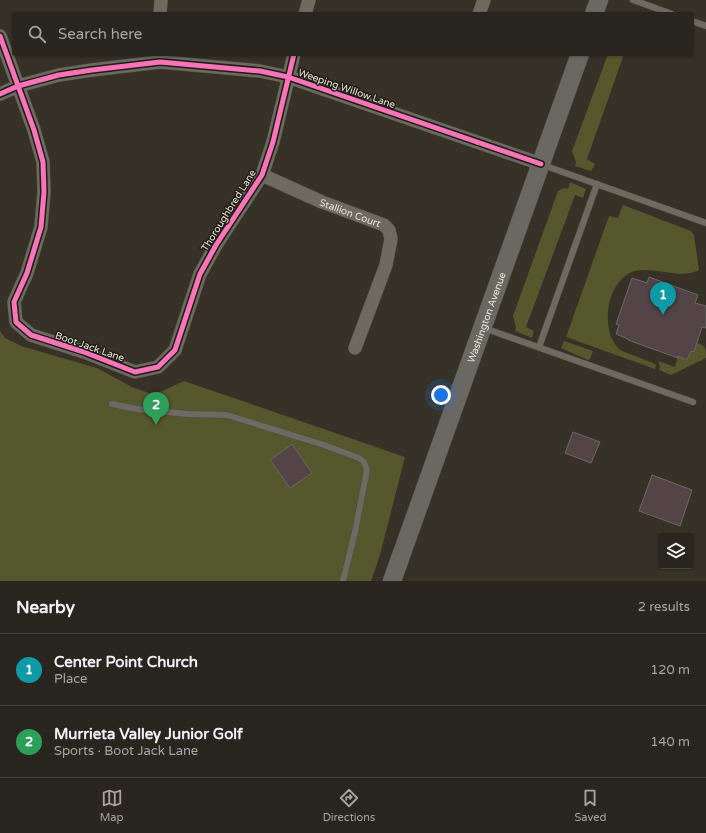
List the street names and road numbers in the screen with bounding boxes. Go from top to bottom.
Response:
street label: Weeping Willow Lane [297,67,397,111]
street label: Thoroughbred Lane [199,167,259,254]
street label: Stallion Court [318,197,382,230]
street label: Washington Avenue [465,270,509,365]
street label: Boot Jack Lane [54,330,126,364]

